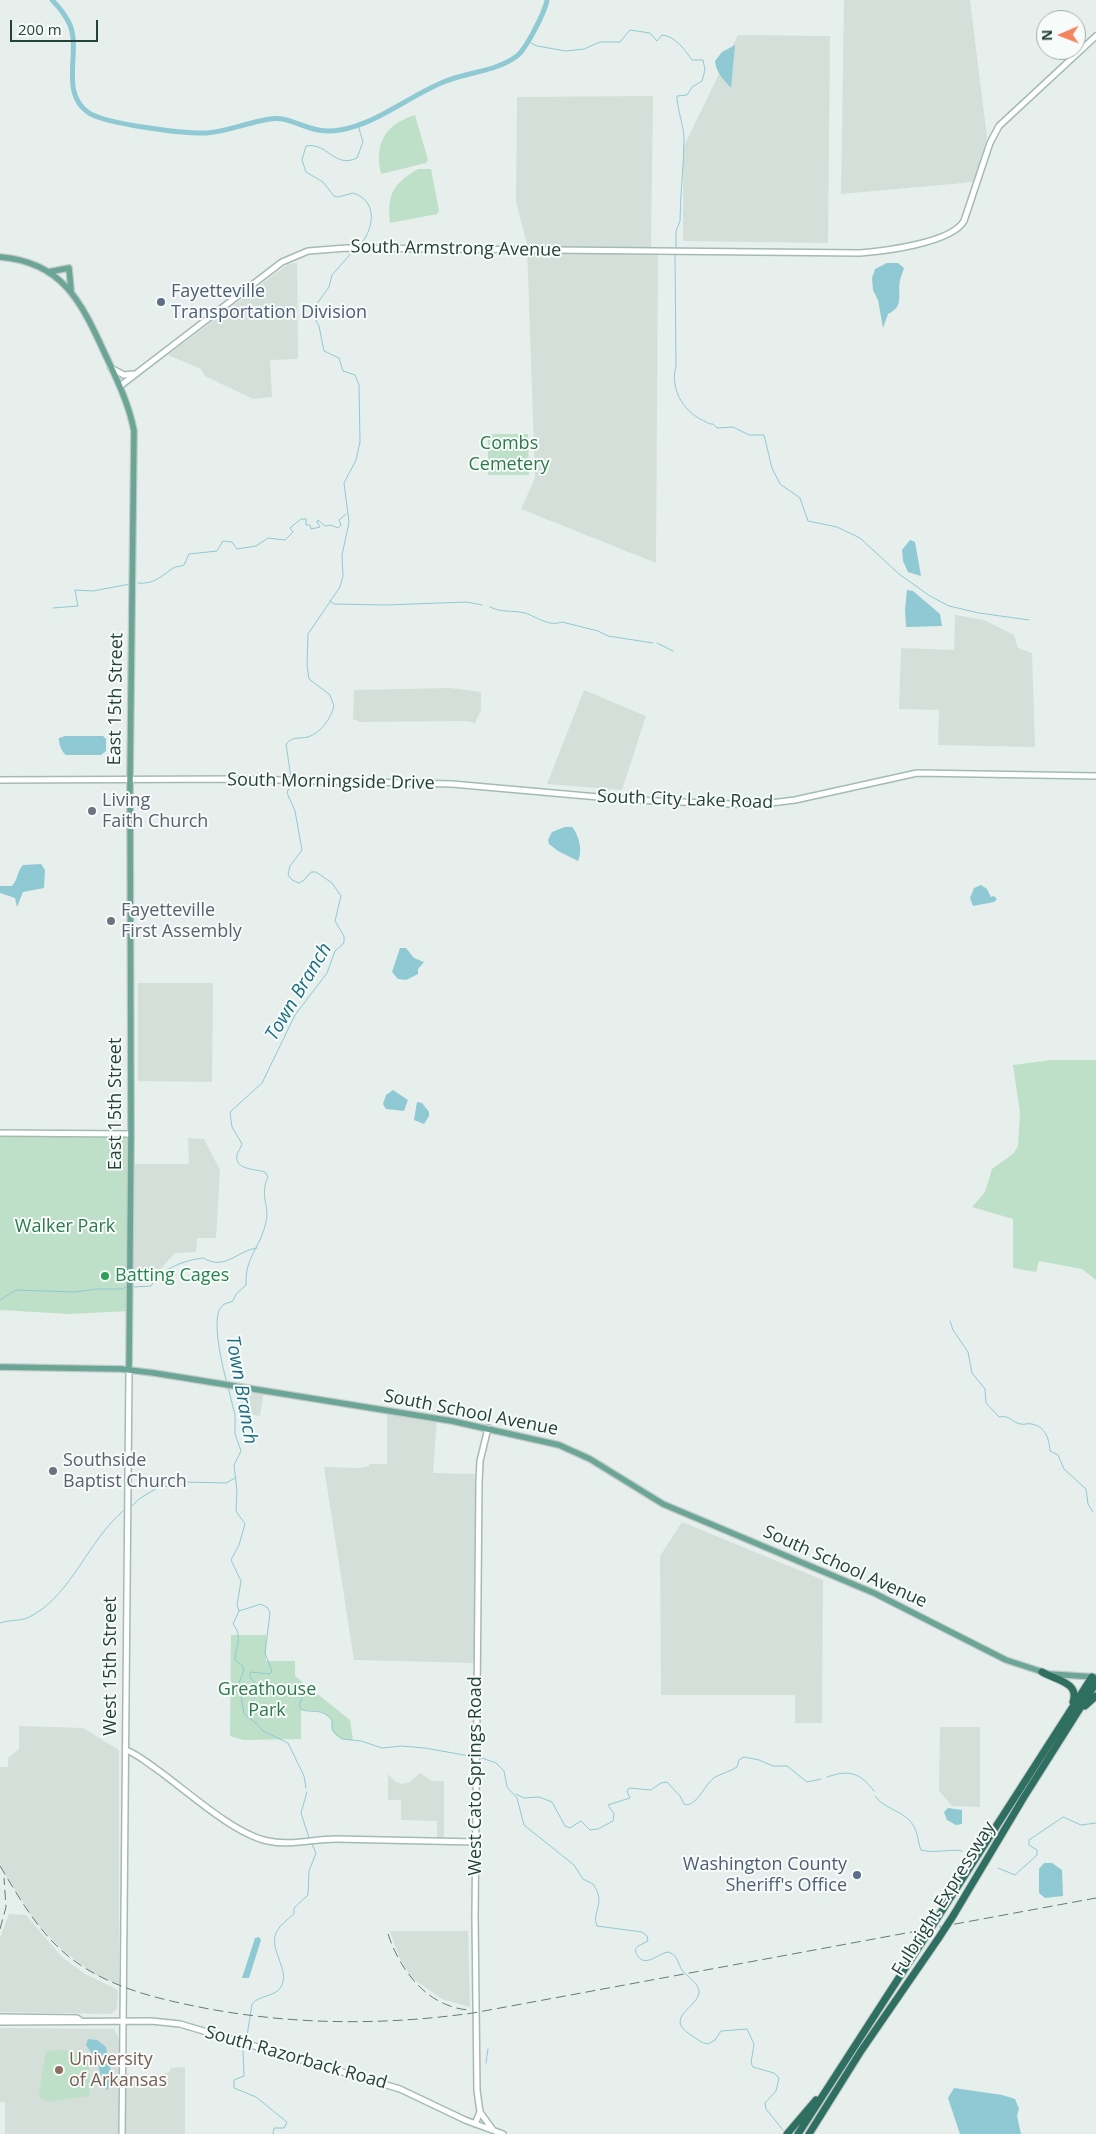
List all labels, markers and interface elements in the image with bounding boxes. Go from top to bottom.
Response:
scale bar [12,10,100,42]
north arrow [1036,10,1086,60]
text: 200 m [18,19,62,39]
text: N [1037,29,1056,41]
street label: South Armstrong Avenue [351,236,561,262]
place label: Fayetteville Transportation Division [171,281,367,324]
marker: Fayetteville Transportation Division [155,296,167,308]
park label: Combs Cemetery [468,433,550,476]
street label: East 15th Street [104,632,128,766]
street label: South Morningside Drive [227,769,435,795]
street label: South City Lake Road [596,786,774,814]
place label: Living Faith Church [102,790,208,832]
marker: Living Faith Church [86,805,98,817]
place label: Fayetteville First Assembly [121,900,242,942]
marker: Fayetteville First Assembly [105,915,117,927]
water label: Town Branch [261,939,337,1045]
street label: East 15th Street [105,1038,127,1170]
park label: Walker Park [15,1216,115,1238]
place label: Batting Cages [115,1265,229,1287]
marker: Batting Cages [99,1270,111,1282]
water label: Town Branch [220,1334,262,1446]
street label: South School Avenue [382,1386,560,1440]
place label: Southside Baptist Church [63,1450,187,1492]
marker: Southside Baptist Church [47,1465,59,1477]
street label: South School Avenue [760,1521,930,1613]
street label: West 15th Street [100,1596,122,1736]
street label: West Cato Springs Road [465,1676,487,1876]
park label: Greathouse Park [218,1679,316,1722]
street label: Fulbright Expressway [888,1818,1000,1980]
place label: Washington County Sheriff's Office [683,1854,847,1896]
marker: Washington County Sheriff's Office [851,1869,863,1881]
street label: South Razorback Road [203,2022,389,2094]
place label: University of Arkansas [69,2049,167,2092]
marker: University of Arkansas [53,2064,65,2076]

